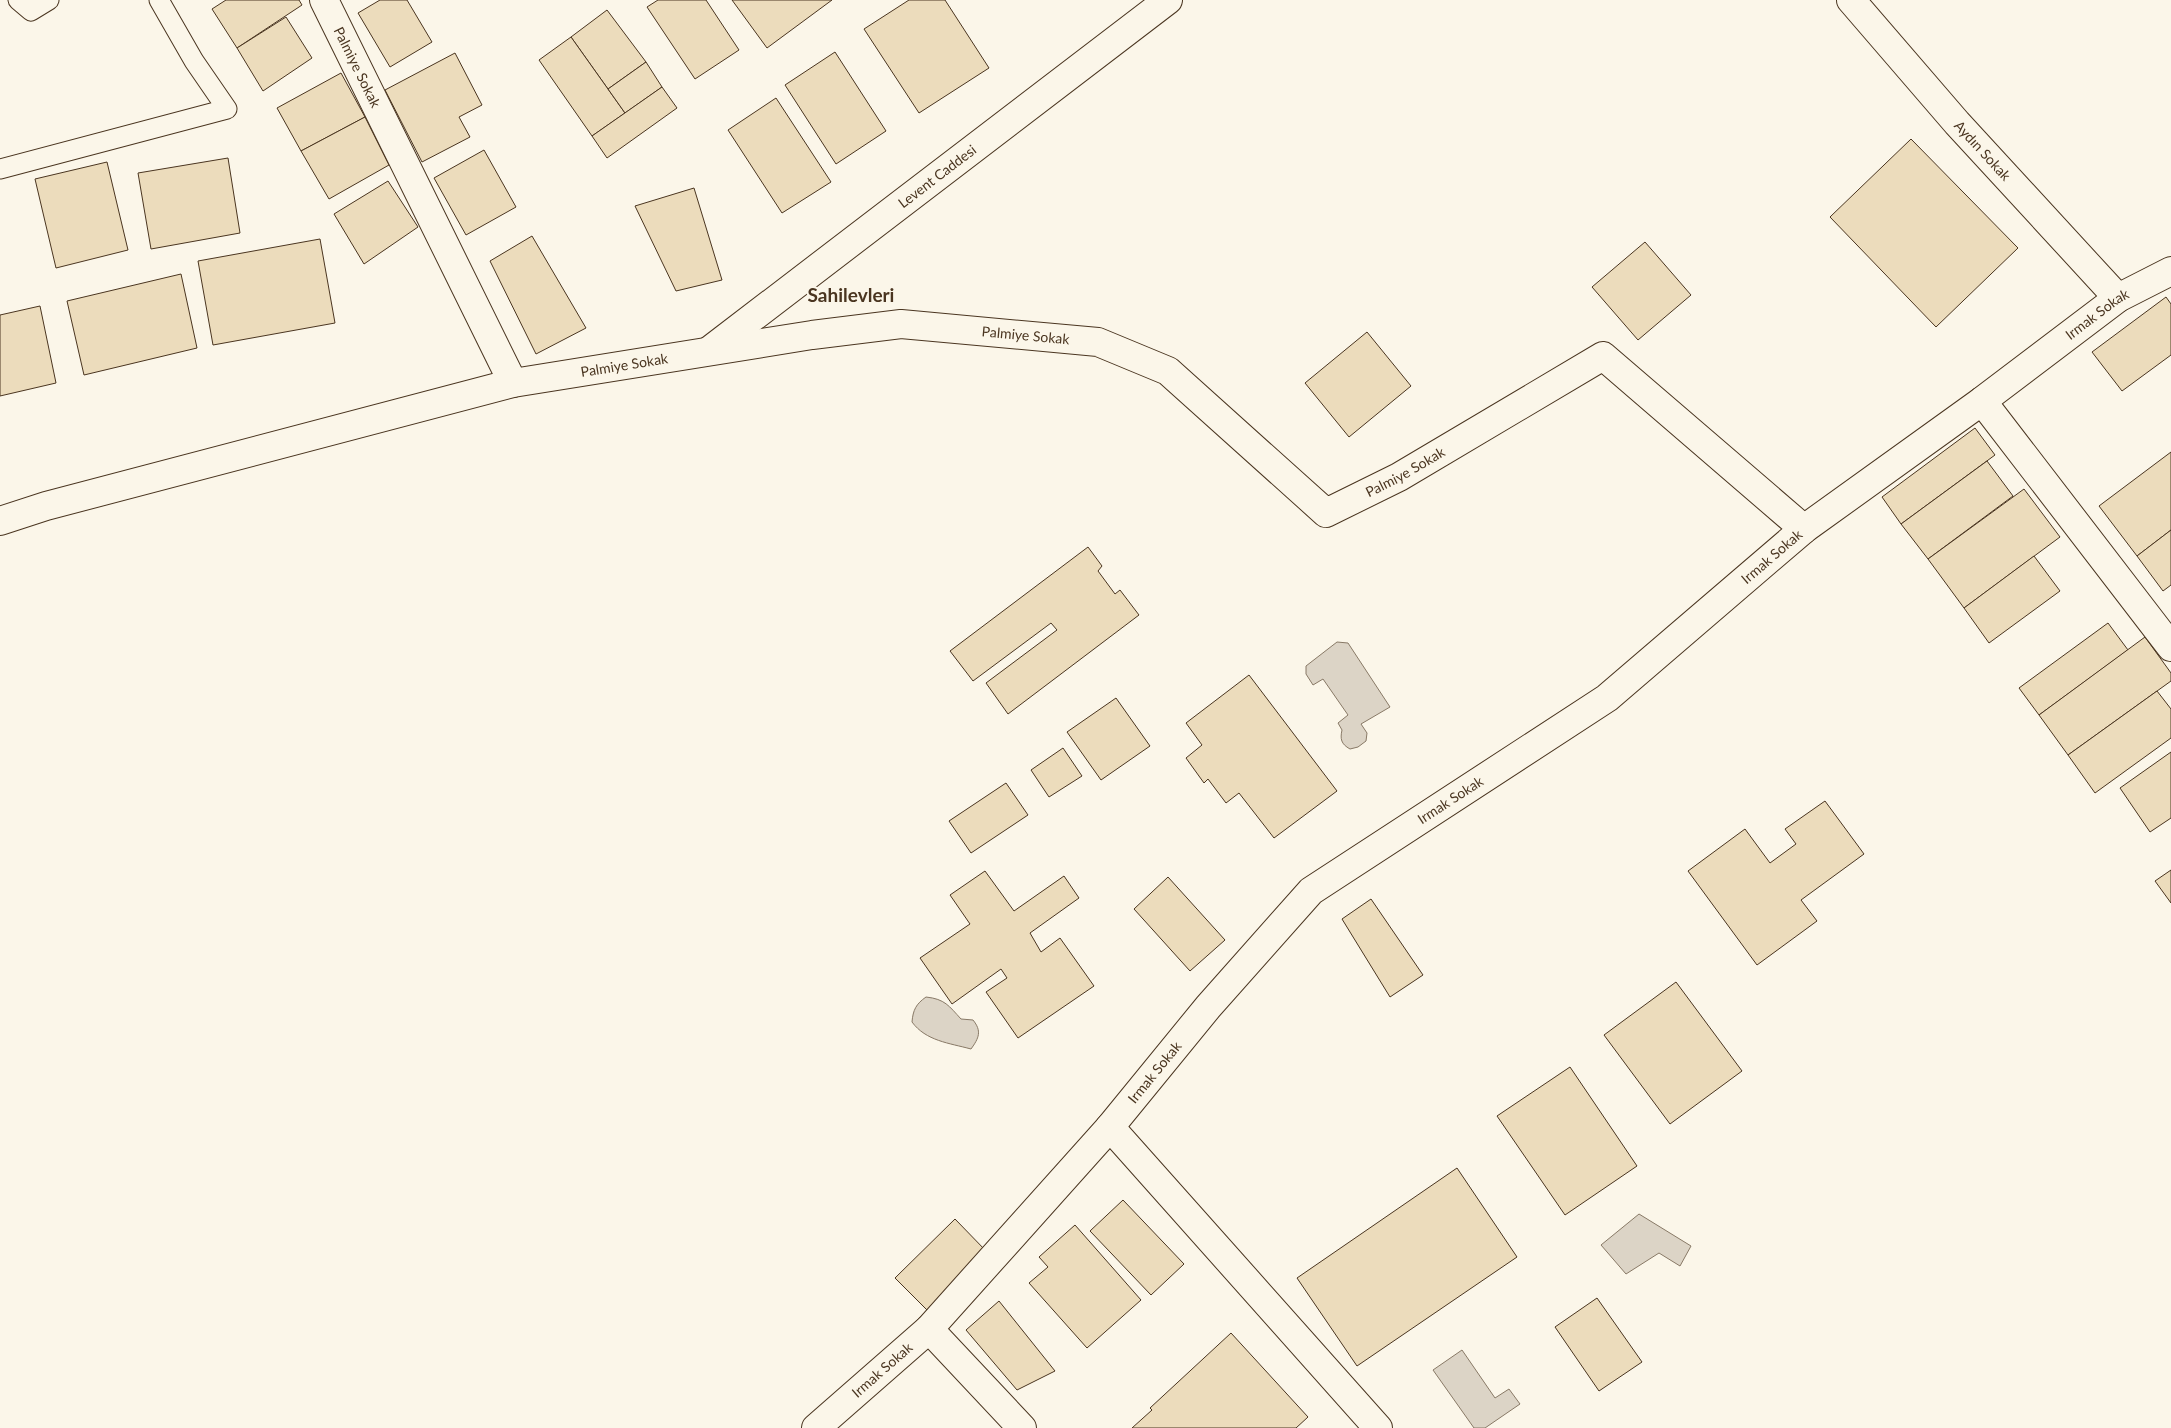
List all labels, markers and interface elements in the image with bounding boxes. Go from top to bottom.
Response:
street label: Palmiye Sokak [331,24,385,111]
street label: Aydın Sokak [1951,117,2015,184]
street label: Levent Caddesi [895,141,979,211]
district label: Sahilevleri [808,283,894,306]
street label: Irmak Sokak [2062,285,2132,343]
street label: Palmiye Sokak [981,322,1071,347]
street label: Palmiye Sokak [579,349,670,380]
street label: Palmiye Sokak [1362,442,1448,500]
street label: Irmak Sokak [1738,525,1806,587]
street label: Irmak Sokak [1414,772,1487,827]
street label: Irmak Sokak [1124,1037,1185,1106]
street label: Irmak Sokak [848,1338,916,1401]

